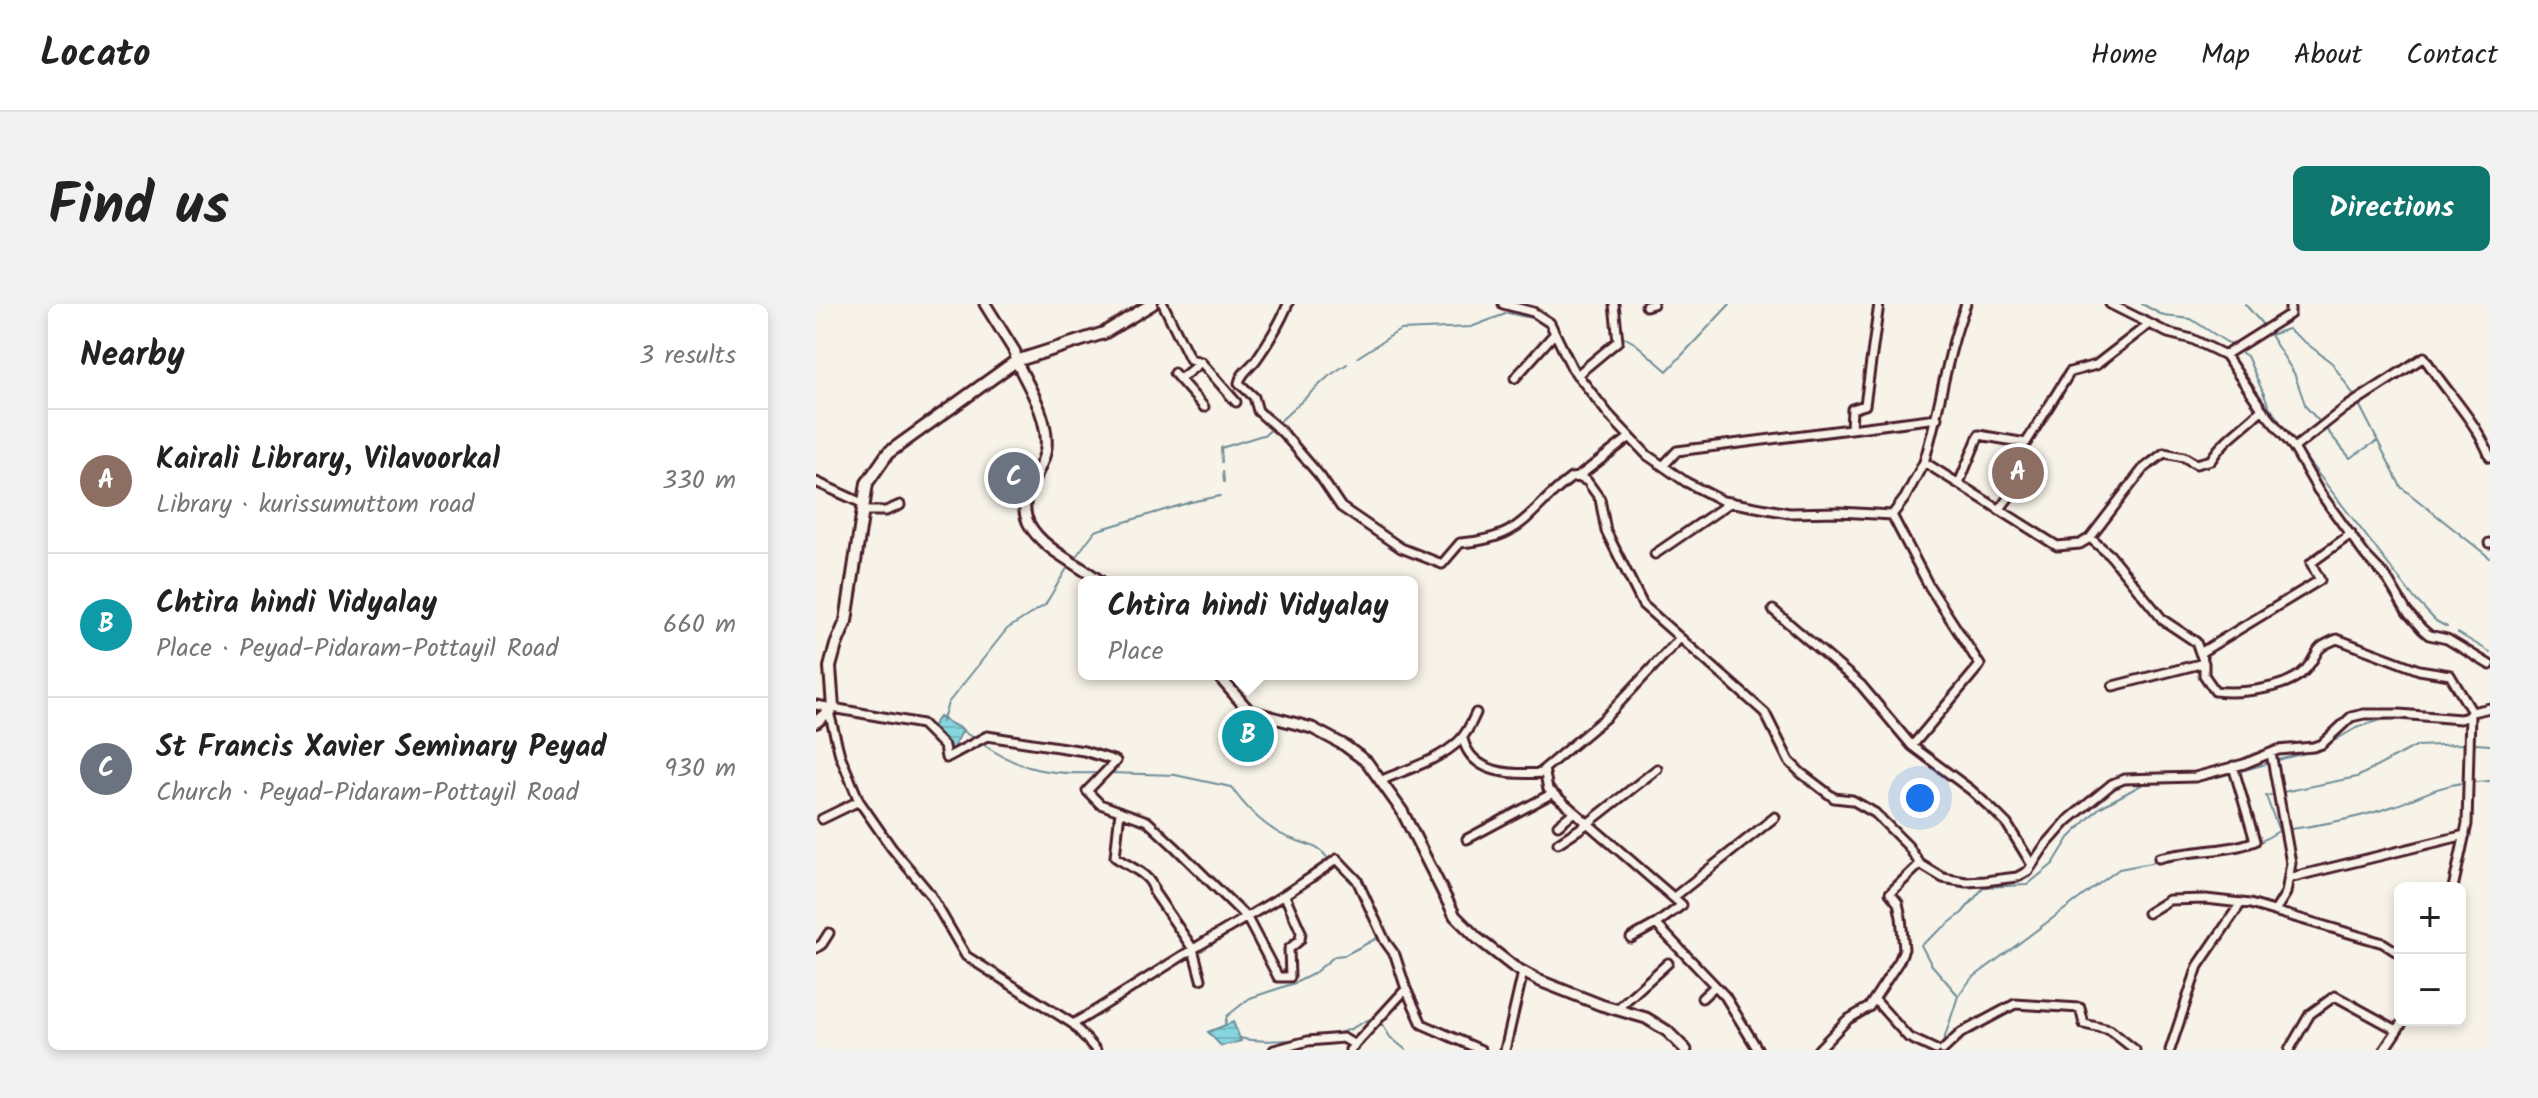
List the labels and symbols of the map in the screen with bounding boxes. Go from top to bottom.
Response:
pin: A [1992,443,2044,503]
pin: C [988,448,1040,508]
pin: B [1222,706,1274,766]
your location [1900,778,1940,818]

